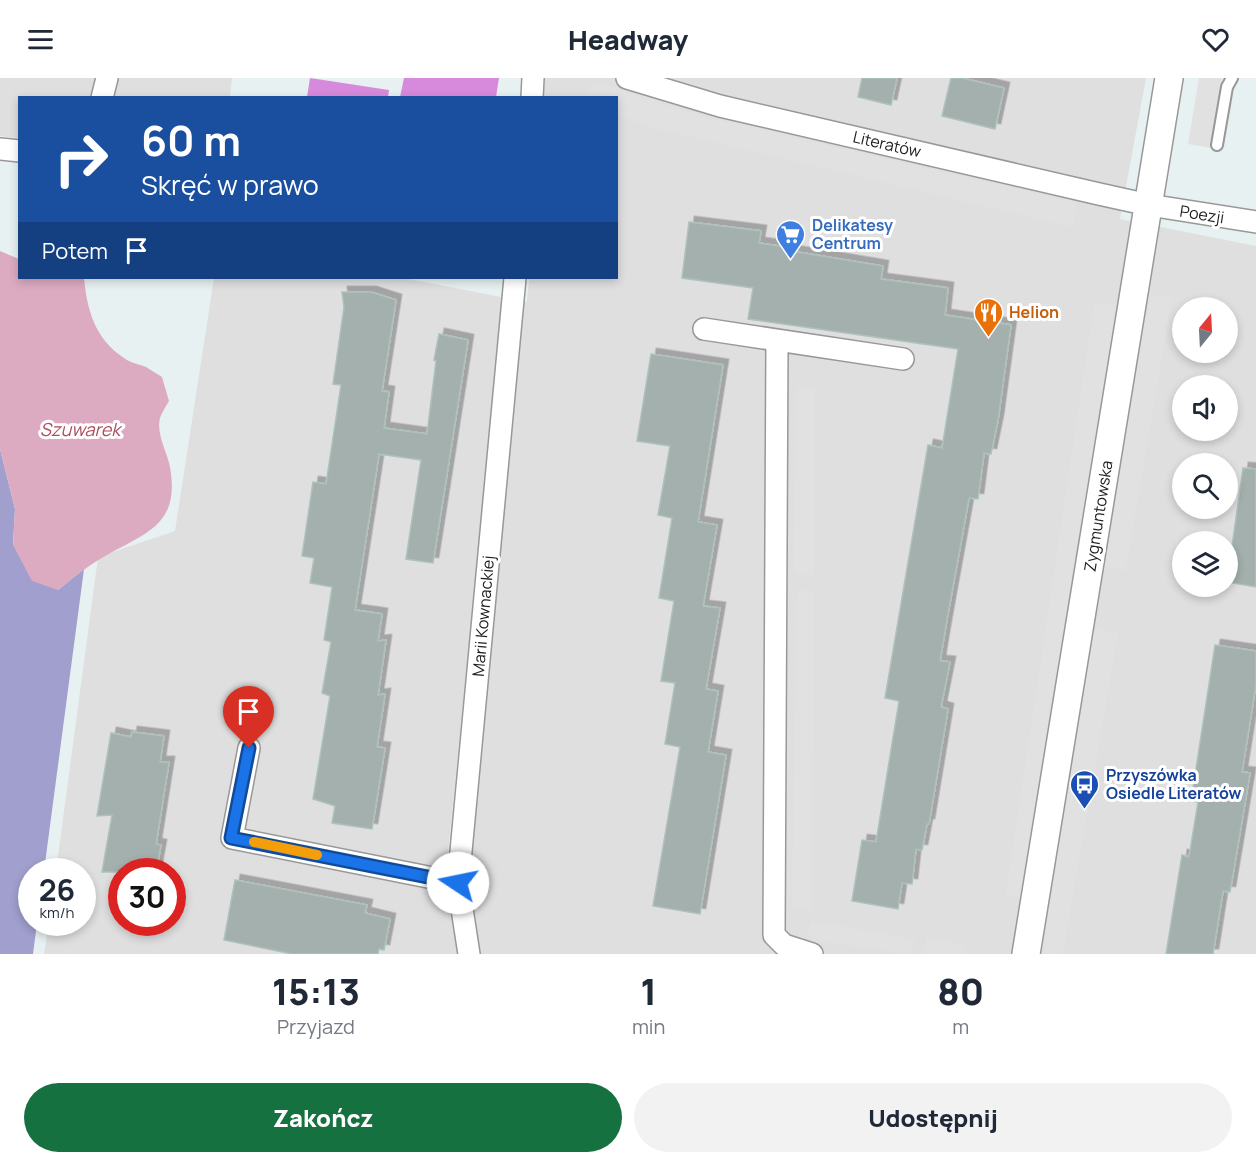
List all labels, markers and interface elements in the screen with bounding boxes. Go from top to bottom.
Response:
text: Headway [568,21,688,58]
icon: menu [24,23,57,56]
icon: heart [1199,23,1232,56]
text: 60 m [141,111,241,169]
icon: right [42,120,120,198]
street label: Literatów [851,125,923,163]
text: Skręć w prawo [141,166,319,203]
street label: Poezji [1178,200,1226,228]
place label: Delikatesy Centrum [812,214,893,254]
supermarket icon: Delikatesy Centrum [775,218,807,260]
icon: arrive [120,234,153,267]
text: Potem [42,236,108,266]
restaurant icon: Helion [972,296,1004,338]
north arrow [1172,297,1238,363]
map controls [1172,297,1238,597]
place label: Helion [1009,301,1059,323]
button: sound [1172,375,1238,441]
water label: Szuwarek [40,417,123,441]
button: search [1172,453,1238,519]
street label: Zygmuntowska [1078,459,1118,573]
button: layers [1172,531,1238,597]
street label: Marii Kownackiej [467,555,499,677]
pin [223,686,274,748]
icon: arrive [232,695,265,728]
place label: Przyszówka Osiedle Literatów [1106,764,1242,804]
bus stop icon: Przyszówka Osiedle Literatów [1069,768,1101,810]
position arrow [426,851,490,915]
speed limit sign: 30 [108,858,186,936]
text: 26 [39,869,75,910]
text: km/h [40,902,74,923]
text: 15:13 [272,967,360,1016]
text: 1 [640,967,657,1016]
text: 80 [937,967,984,1016]
text: Przyjazd [277,1013,355,1040]
text: min [632,1013,665,1040]
text: m [952,1013,969,1040]
button: Zakończ [24,1083,622,1152]
button: Udostępnij [634,1083,1232,1152]

